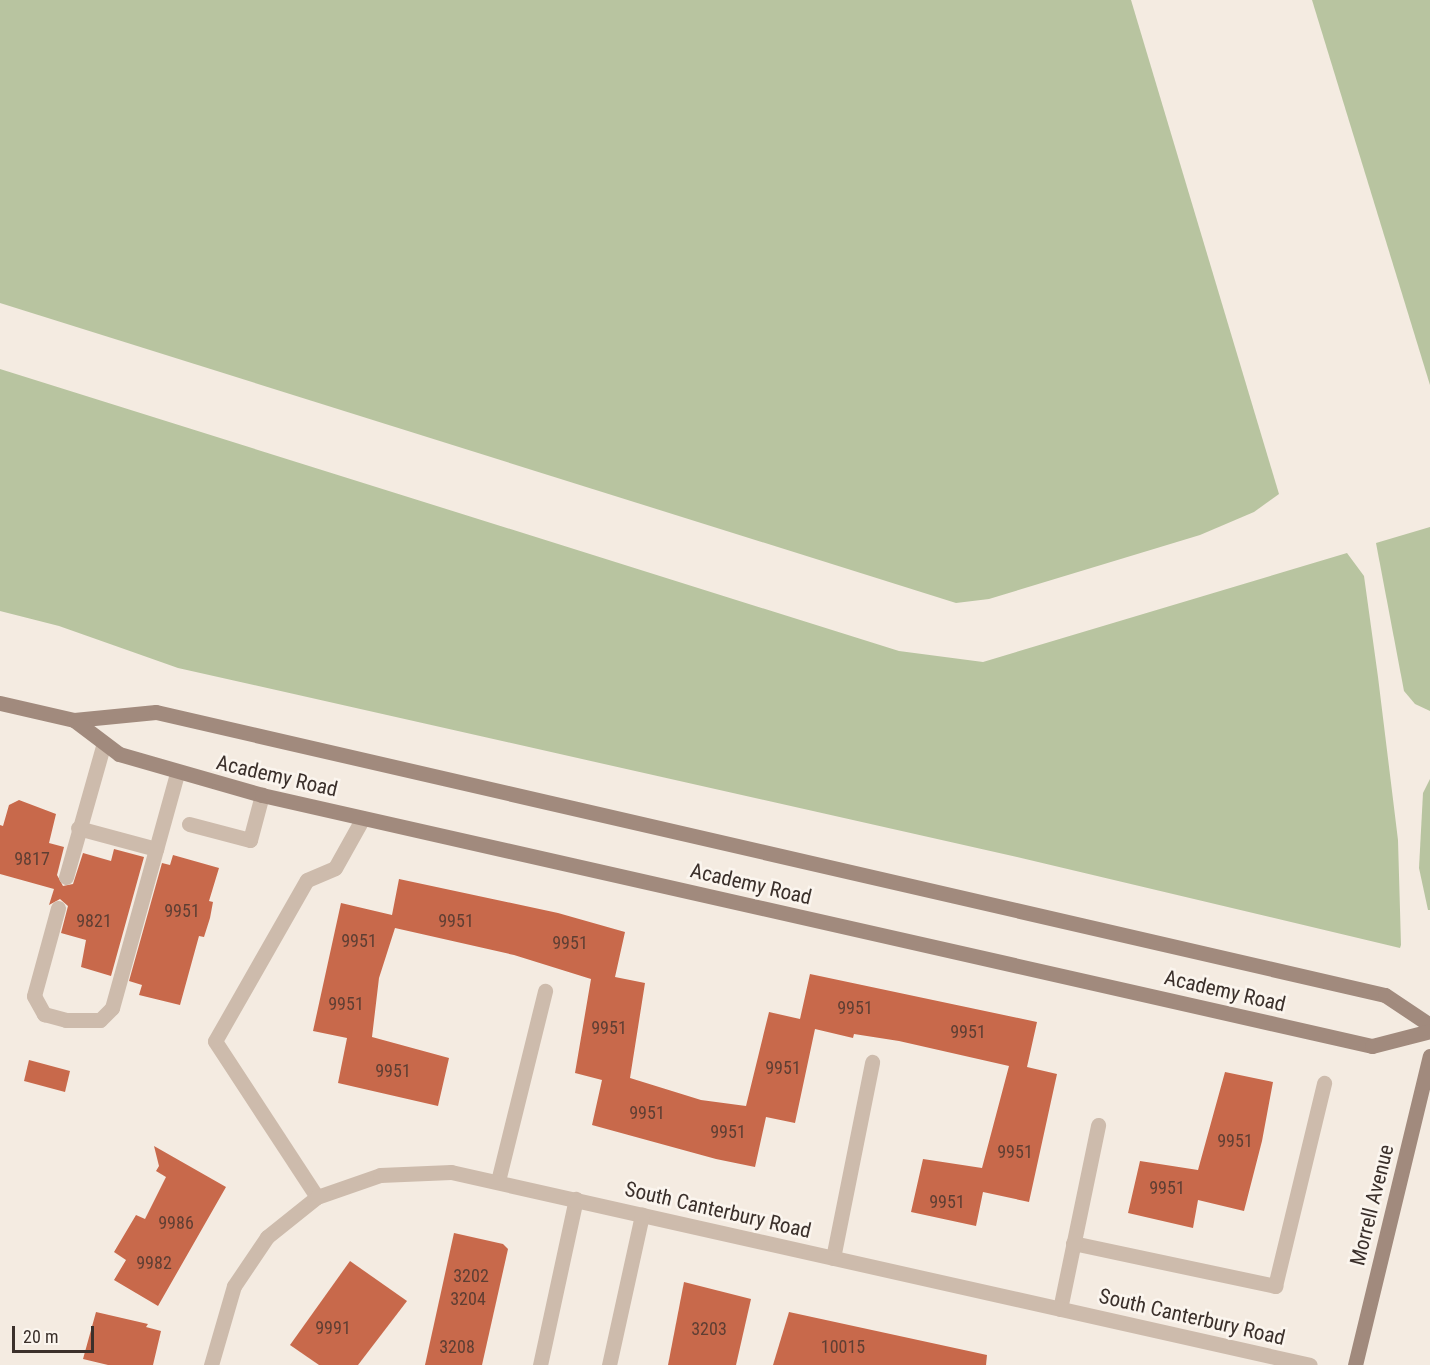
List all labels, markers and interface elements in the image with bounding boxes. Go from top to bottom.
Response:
street label: Academy Road [214,750,340,802]
house number: 9817 [14,848,50,870]
street label: Academy Road [688,858,814,910]
house number: 9951 [164,900,200,922]
house number: 9821 [76,910,112,932]
house number: 9951 [438,910,474,932]
house number: 9951 [341,930,377,952]
house number: 9951 [552,932,588,954]
street label: Academy Road [1162,965,1288,1017]
house number: 9951 [328,993,364,1015]
house number: 9951 [837,997,873,1019]
house number: 9951 [591,1017,627,1039]
house number: 9951 [950,1021,986,1043]
house number: 9951 [765,1057,801,1079]
house number: 9951 [375,1060,411,1082]
house number: 9951 [629,1102,665,1124]
house number: 9951 [710,1121,746,1143]
house number: 9951 [1217,1130,1253,1152]
house number: 9951 [997,1141,1033,1163]
street label: Morrell Avenue [1345,1142,1399,1268]
street label: South Canterbury Road [623,1176,813,1244]
house number: 9951 [1149,1177,1185,1199]
house number: 9951 [929,1191,965,1213]
house number: 9986 [158,1212,194,1234]
house number: 9982 [136,1252,172,1274]
house number: 3202 [453,1265,489,1287]
street label: South Canterbury Road [1097,1283,1287,1351]
house number: 3204 [450,1288,486,1310]
scale bar [15,1314,98,1352]
house number: 9991 [315,1317,351,1339]
house number: 3203 [691,1318,727,1340]
text: 20 m [23,1326,58,1347]
house number: 3208 [439,1336,475,1358]
house number: 10015 [821,1336,865,1358]

